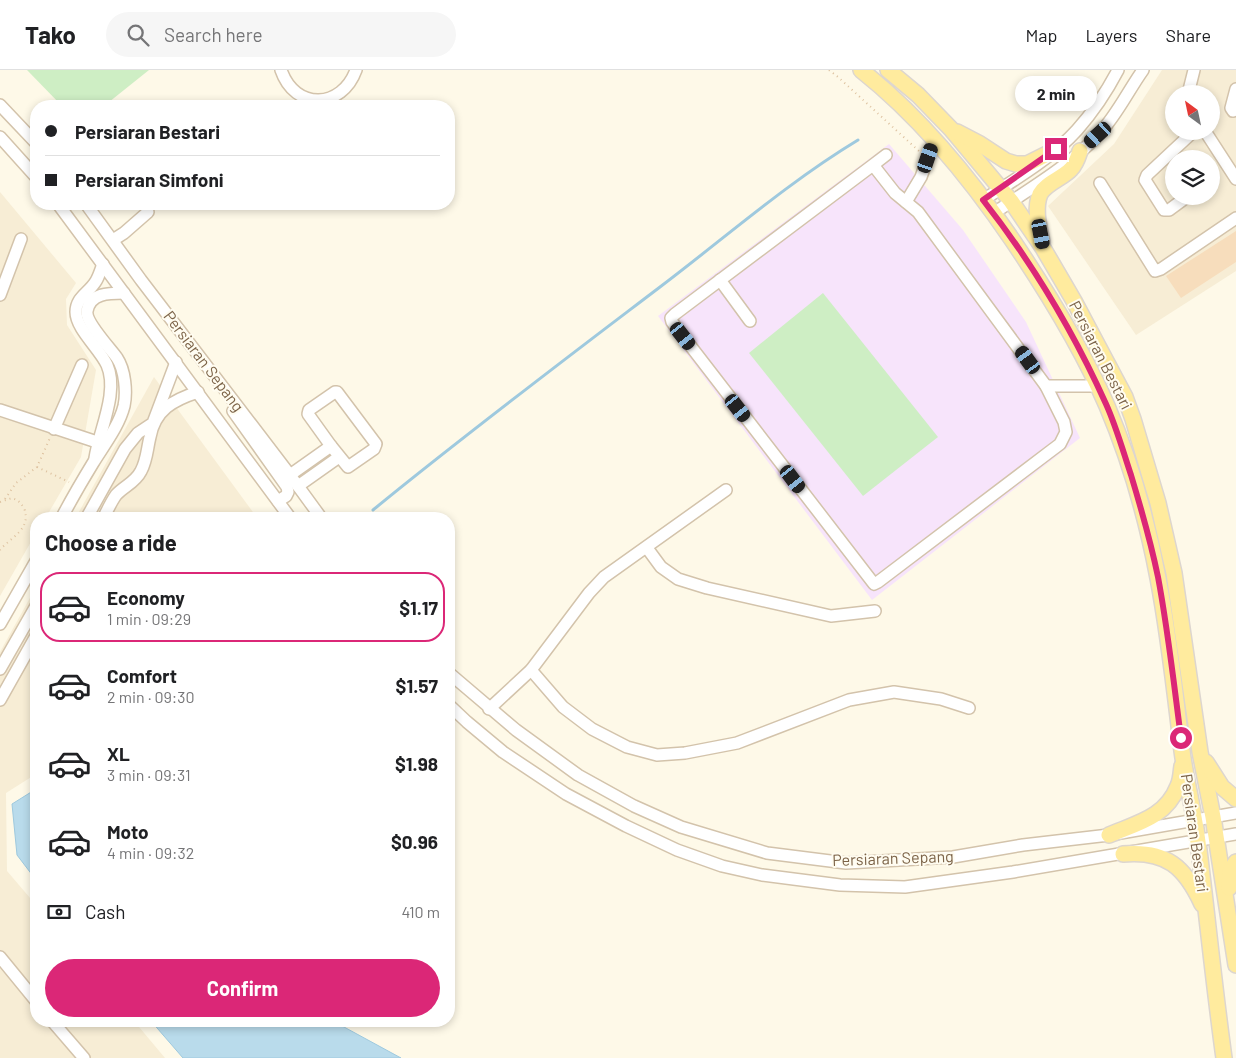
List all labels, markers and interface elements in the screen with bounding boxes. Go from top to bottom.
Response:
search box [106,12,456,57]
text: Tako [25,20,76,49]
icon: search [124,21,152,49]
text: Search here [164,23,263,46]
text: Map [1025,24,1057,46]
text: Layers [1085,24,1138,46]
text: Share [1166,24,1211,46]
callout: 2 min [1015,77,1097,112]
text: 2 min [1037,84,1075,103]
north arrow [1165,85,1220,140]
map controls [1165,85,1220,205]
car [1081,119,1114,151]
text: Persiaran Bestari [75,120,220,143]
route end [1045,138,1067,160]
car [916,141,939,175]
button: layers [1165,150,1220,205]
text: Persiaran Simfoni [75,168,224,191]
car [1030,218,1051,250]
street label: Persiaran Bestari [1066,297,1137,412]
street label: Persiaran Sepang [160,307,248,415]
car [667,320,698,352]
car [1013,343,1042,377]
car [722,392,753,424]
car [777,463,808,495]
text: Choose a ride [45,529,177,555]
icon: car [47,585,92,630]
text: Economy [107,586,185,609]
text: $1.17 [399,596,438,619]
text: 1 min · 09:29 [107,609,191,628]
icon: car [47,663,92,708]
text: Comfort [107,664,177,687]
text: $1.57 [396,674,438,697]
text: 2 min · 09:30 [107,687,195,706]
route start [1170,727,1192,749]
icon: car [47,741,92,786]
text: XL [107,742,130,765]
text: $1.98 [395,752,438,775]
text: 3 min · 09:31 [107,765,191,784]
street label: Persiaran Bestari [1178,773,1213,893]
icon: car [47,819,92,864]
text: Moto [107,820,149,843]
text: $0.96 [391,830,438,853]
text: 4 min · 09:32 [107,843,194,862]
street label: Persiaran Sepang [832,846,954,869]
icon: cash [45,898,73,926]
text: Cash [85,900,126,923]
text: 410 m [402,902,440,921]
button: Confirm [45,959,440,1017]

